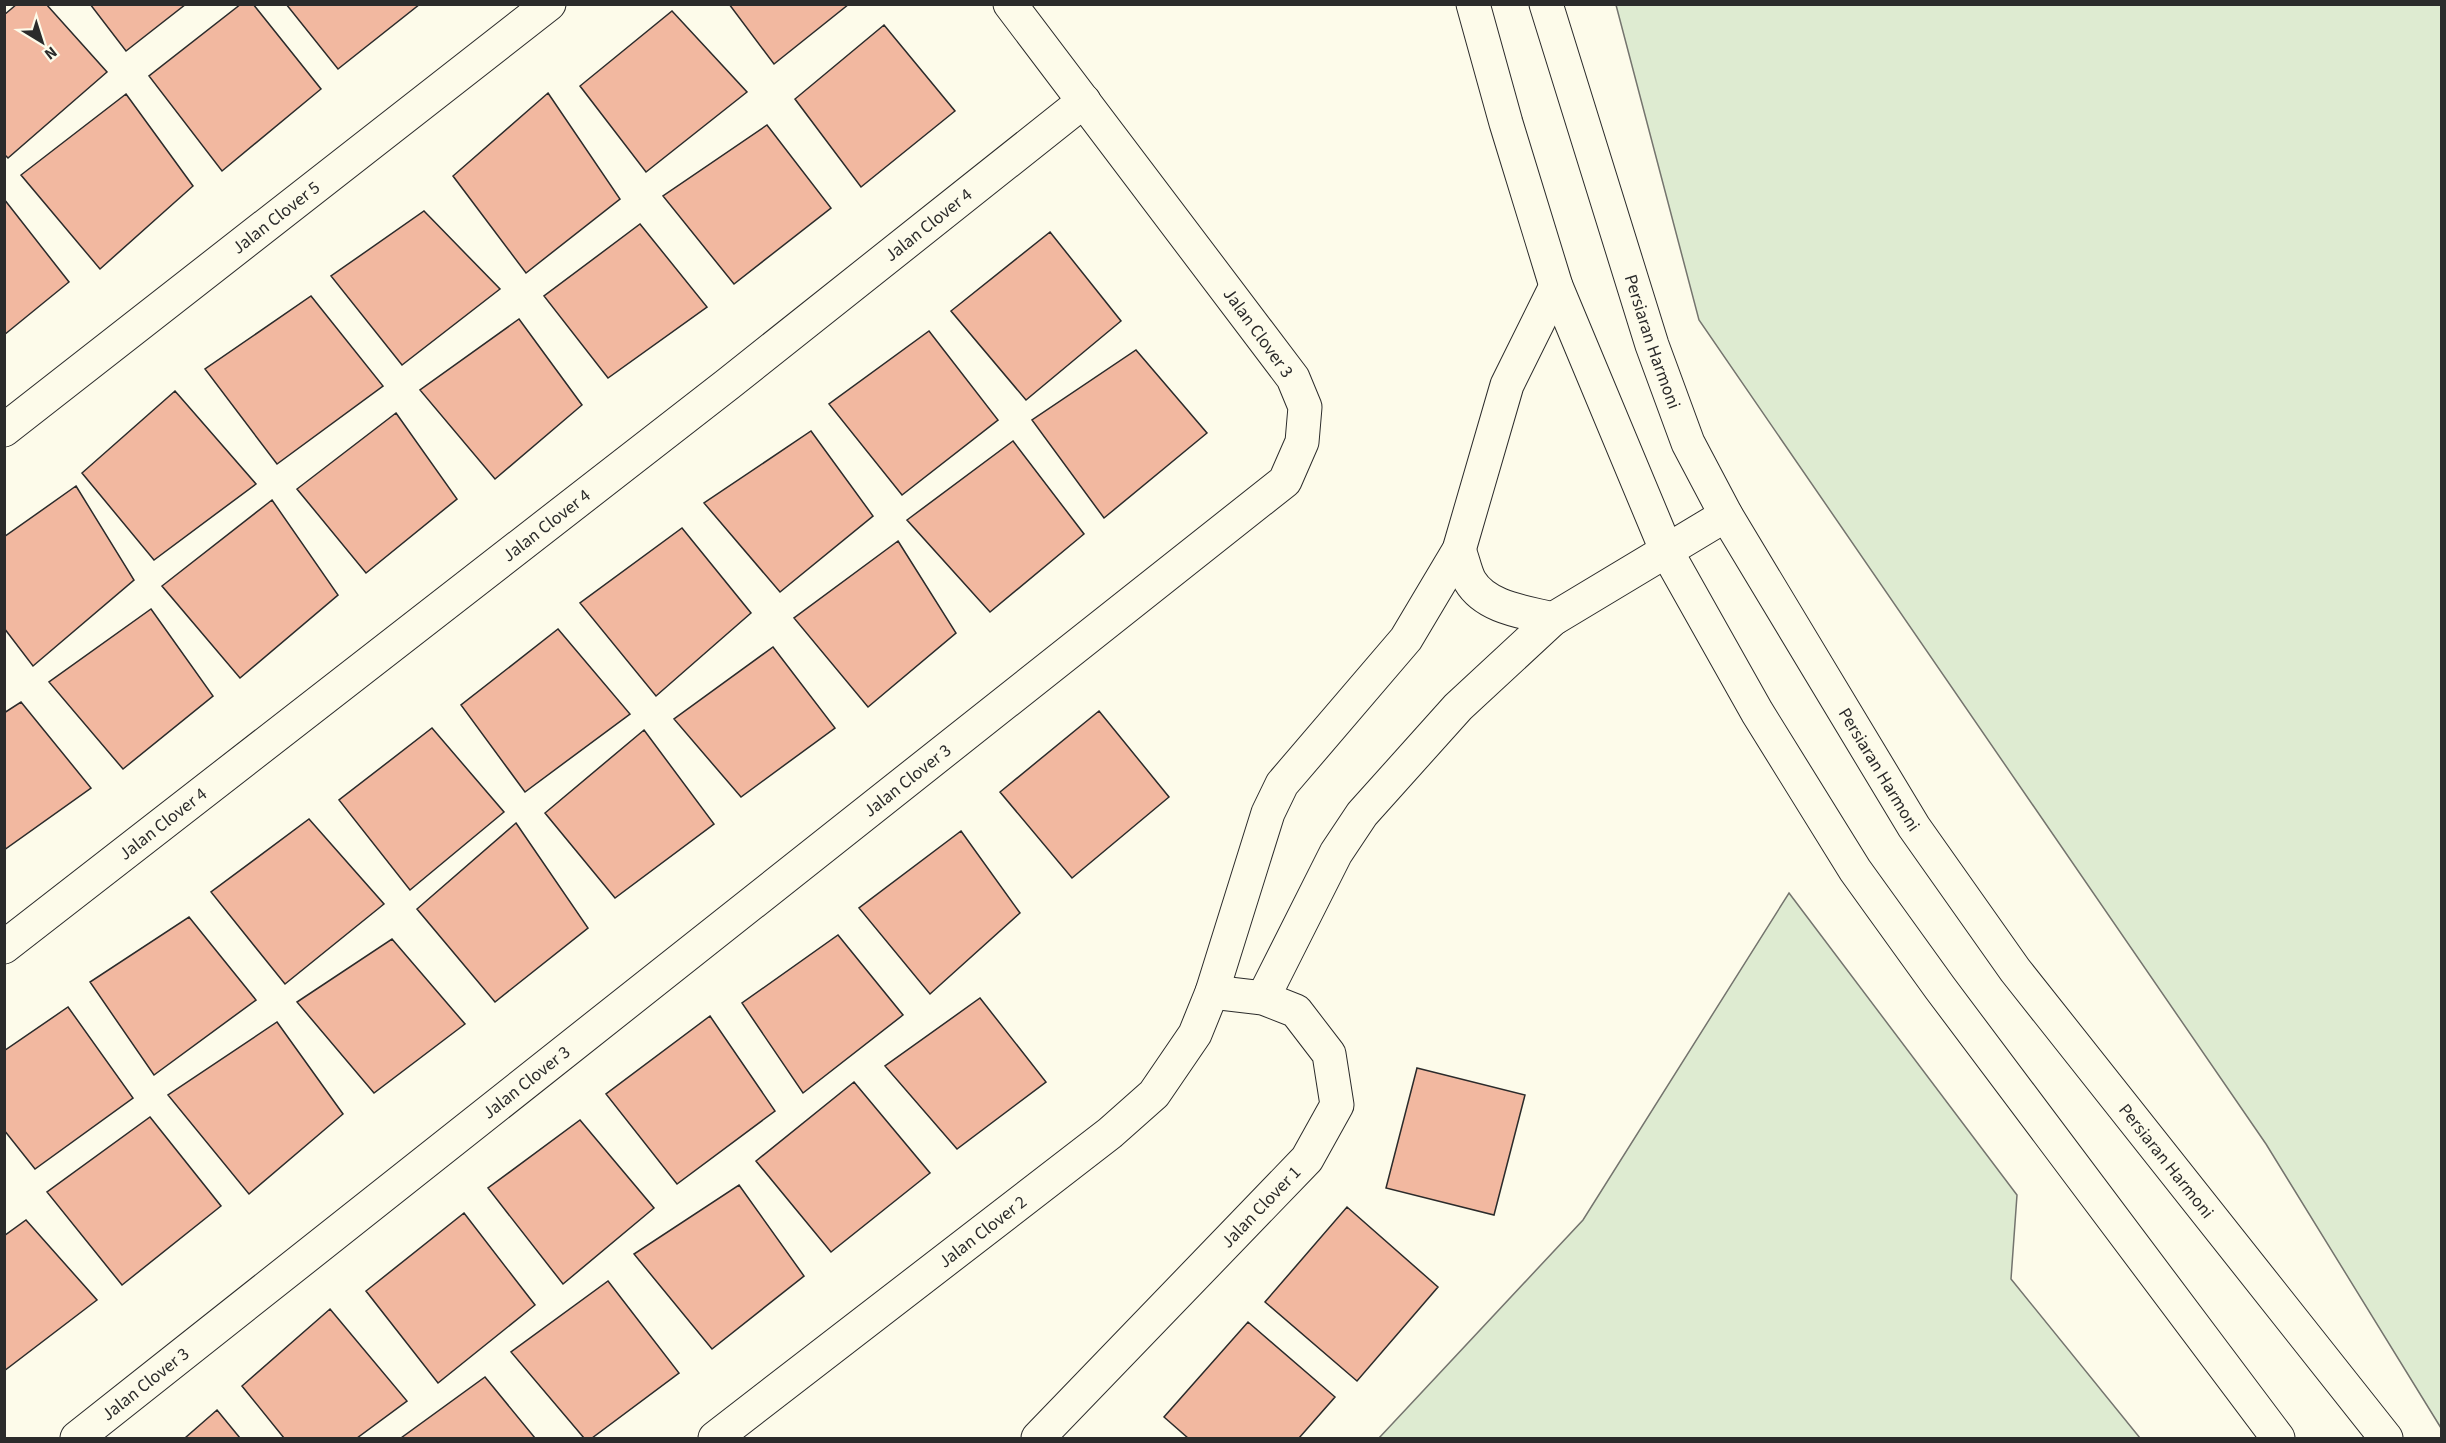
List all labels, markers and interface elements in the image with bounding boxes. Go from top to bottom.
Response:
north arrow [12,12,72,72]
text: N [40,41,62,65]
street label: Jalan Clover 5 [227,175,325,260]
street label: Jalan Clover 4 [879,182,977,267]
street label: Persiaran Harmoni [1618,271,1687,412]
street label: Jalan Clover 3 [1217,283,1299,383]
street label: Jalan Clover 4 [497,483,596,568]
street label: Persiaran Harmoni [1832,703,1926,837]
street label: Jalan Clover 3 [858,738,956,823]
street label: Jalan Clover 4 [113,781,212,866]
street label: Jalan Clover 3 [477,1040,575,1125]
street label: Persiaran Harmoni [2113,1098,2220,1224]
street label: Jalan Clover 1 [1215,1160,1306,1254]
street label: Jalan Clover 2 [933,1189,1032,1274]
street label: Jalan Clover 3 [96,1341,194,1427]

